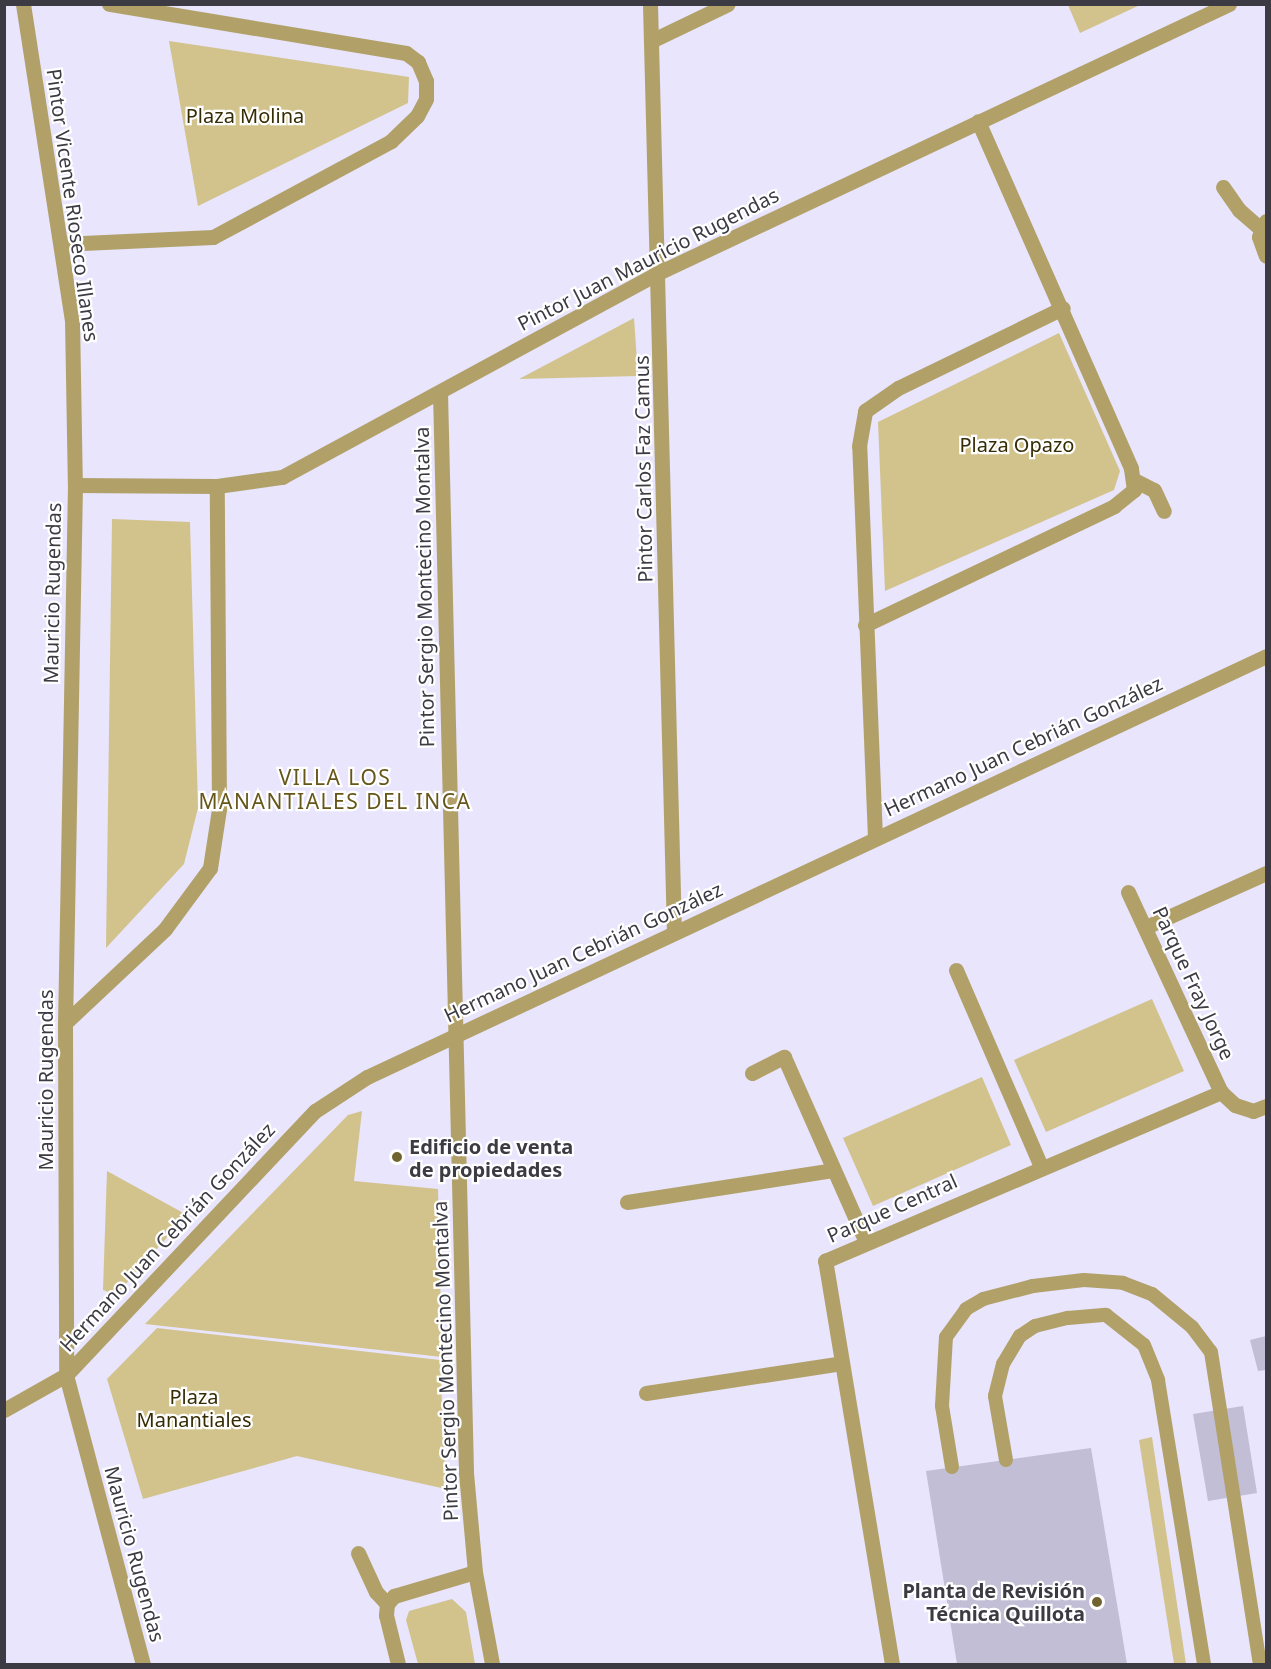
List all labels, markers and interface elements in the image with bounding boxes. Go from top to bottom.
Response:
street label: Pintor Vicente Rioseco Illanes [42,67,104,343]
park label: Plaza Molina [186,103,304,127]
street label: Pintor Juan Mauricio Rugendas [513,182,783,336]
street label: Pintor Carlos Faz Camus [629,355,657,583]
street label: Pintor Sergio Montecino Montalva [409,427,439,747]
park label: Plaza Opazo [960,432,1074,456]
street label: Mauricio Rugendas [38,502,66,684]
street label: Hermano Juan Cebrián González [880,671,1166,821]
district label: VILLA LOS MANANTIALES DEL INCA [199,764,471,814]
street label: Hermano Juan Cebrián González [440,877,726,1027]
street label: Parque Fray Jorge [1148,903,1240,1063]
street label: Mauricio Rugendas [33,989,57,1171]
street label: Hermano Juan Cebrián González [54,1118,280,1356]
place label: Edificio de venta de propiedades [409,1134,573,1181]
marker: Edificio de venta de propiedades [390,1150,404,1164]
street label: Parque Central [823,1169,961,1247]
street label: Pintor Sergio Montecino Montalva [427,1200,463,1522]
park label: Plaza Manantiales [137,1384,251,1431]
street label: Mauricio Rugendas [100,1463,170,1645]
place label: Planta de Revisión Técnica Quillota [902,1578,1085,1625]
marker: Planta de Revisión Técnica Quillota [1090,1595,1104,1609]

